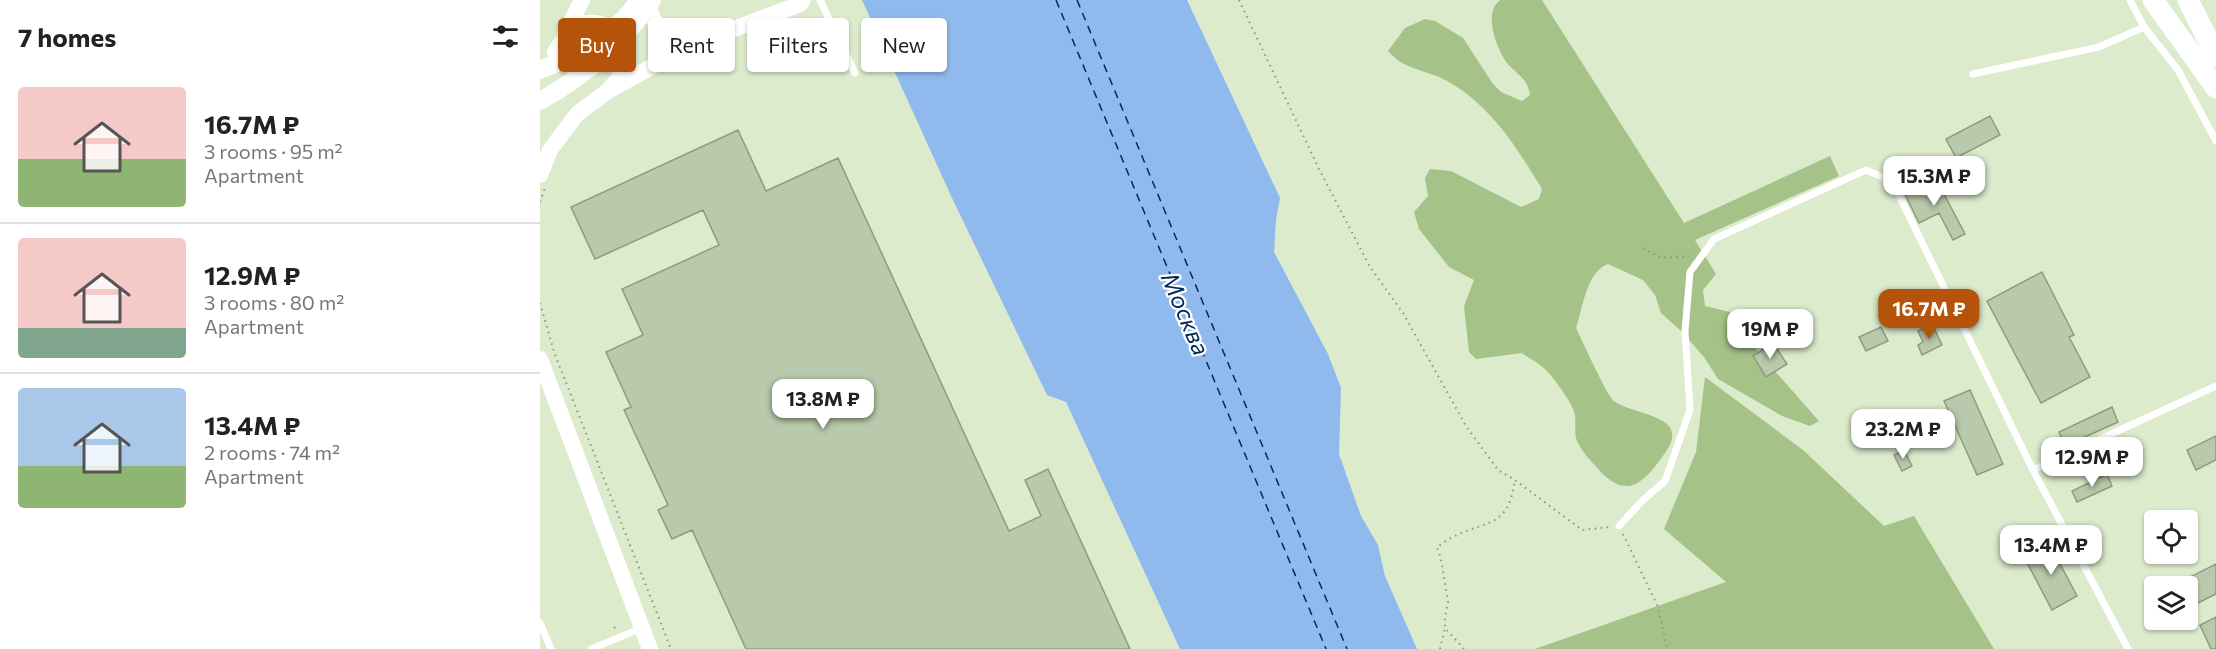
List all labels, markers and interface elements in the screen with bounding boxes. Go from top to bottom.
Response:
chip: Buy [558,18,636,72]
chip: Rent [648,18,735,72]
chip: Filters [747,18,849,72]
chip: New [861,18,947,72]
icon: filters [489,20,522,53]
text: 7 homes [18,21,116,52]
text: 16.7M ₽ [204,108,300,139]
icon: home [66,111,138,183]
text: 3 rooms · 95 m² [204,139,343,163]
pin: 15.3M ₽ [1879,156,1989,207]
text: Apartment [204,163,304,187]
text: 15.3M ₽ [1897,163,1971,187]
text: 12.9M ₽ [204,259,300,290]
icon: home [66,262,138,334]
water label: Москва [1156,268,1217,359]
pin: 16.7M ₽ [1874,289,1984,340]
text: 3 rooms · 80 m² [204,290,344,314]
text: 16.7M ₽ [1892,296,1966,320]
pin: 19M ₽ [1728,309,1812,360]
text: Apartment [204,314,304,338]
text: 19M ₽ [1741,316,1799,340]
pin: 13.8M ₽ [768,379,878,430]
text: 13.8M ₽ [786,386,860,410]
text: 13.4M ₽ [204,409,300,440]
pin: 23.2M ₽ [1848,409,1958,460]
icon: home [66,412,138,484]
text: 23.2M ₽ [1865,416,1941,440]
pin: 12.9M ₽ [2037,437,2147,488]
text: 2 rooms · 74 m² [204,440,340,464]
text: 12.9M ₽ [2055,444,2129,468]
text: Apartment [204,464,304,488]
map controls [2144,510,2198,630]
button: locate [2144,510,2198,564]
pin: 13.4M ₽ [1996,525,2106,576]
text: 13.4M ₽ [2014,532,2088,556]
button: layers [2144,576,2198,630]

